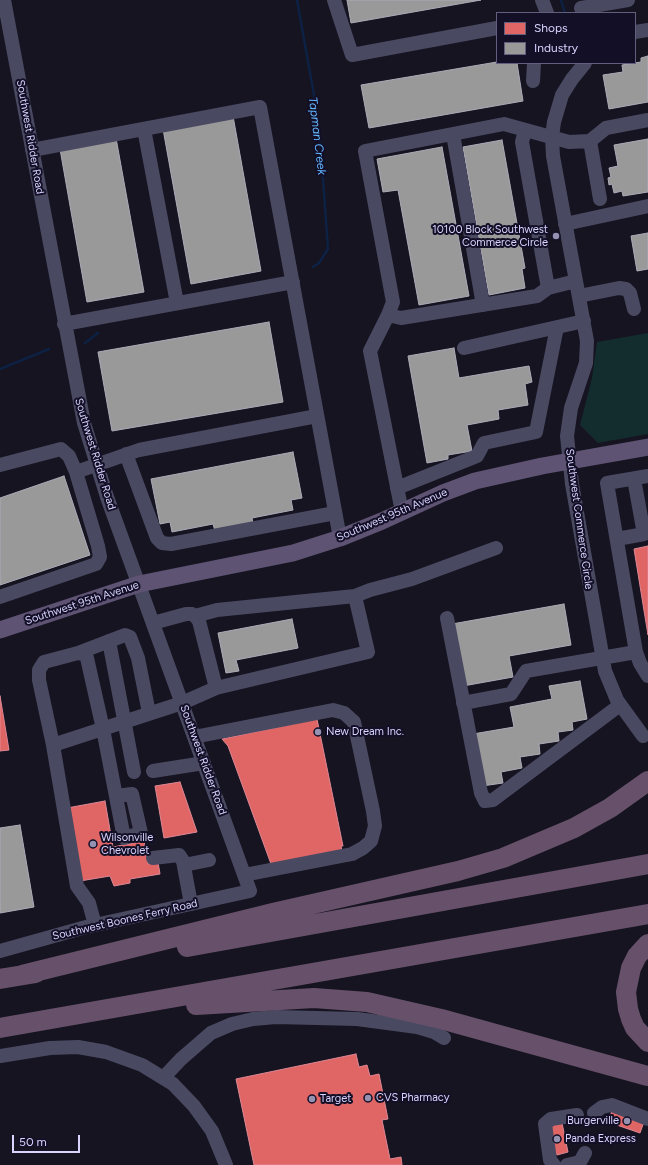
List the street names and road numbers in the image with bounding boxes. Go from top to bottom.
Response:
street label: Southwest Ridder Road [13,79,47,195]
street label: Southwest Ridder Road [72,397,118,511]
street label: Southwest Commerce Circle [563,448,595,590]
street label: Southwest 95th Avenue [335,486,449,544]
street label: Southwest 95th Avenue [23,578,141,628]
street label: Southwest Ridder Road [177,703,229,817]
street label: Southwest Boones Ferry Road [51,897,199,943]

